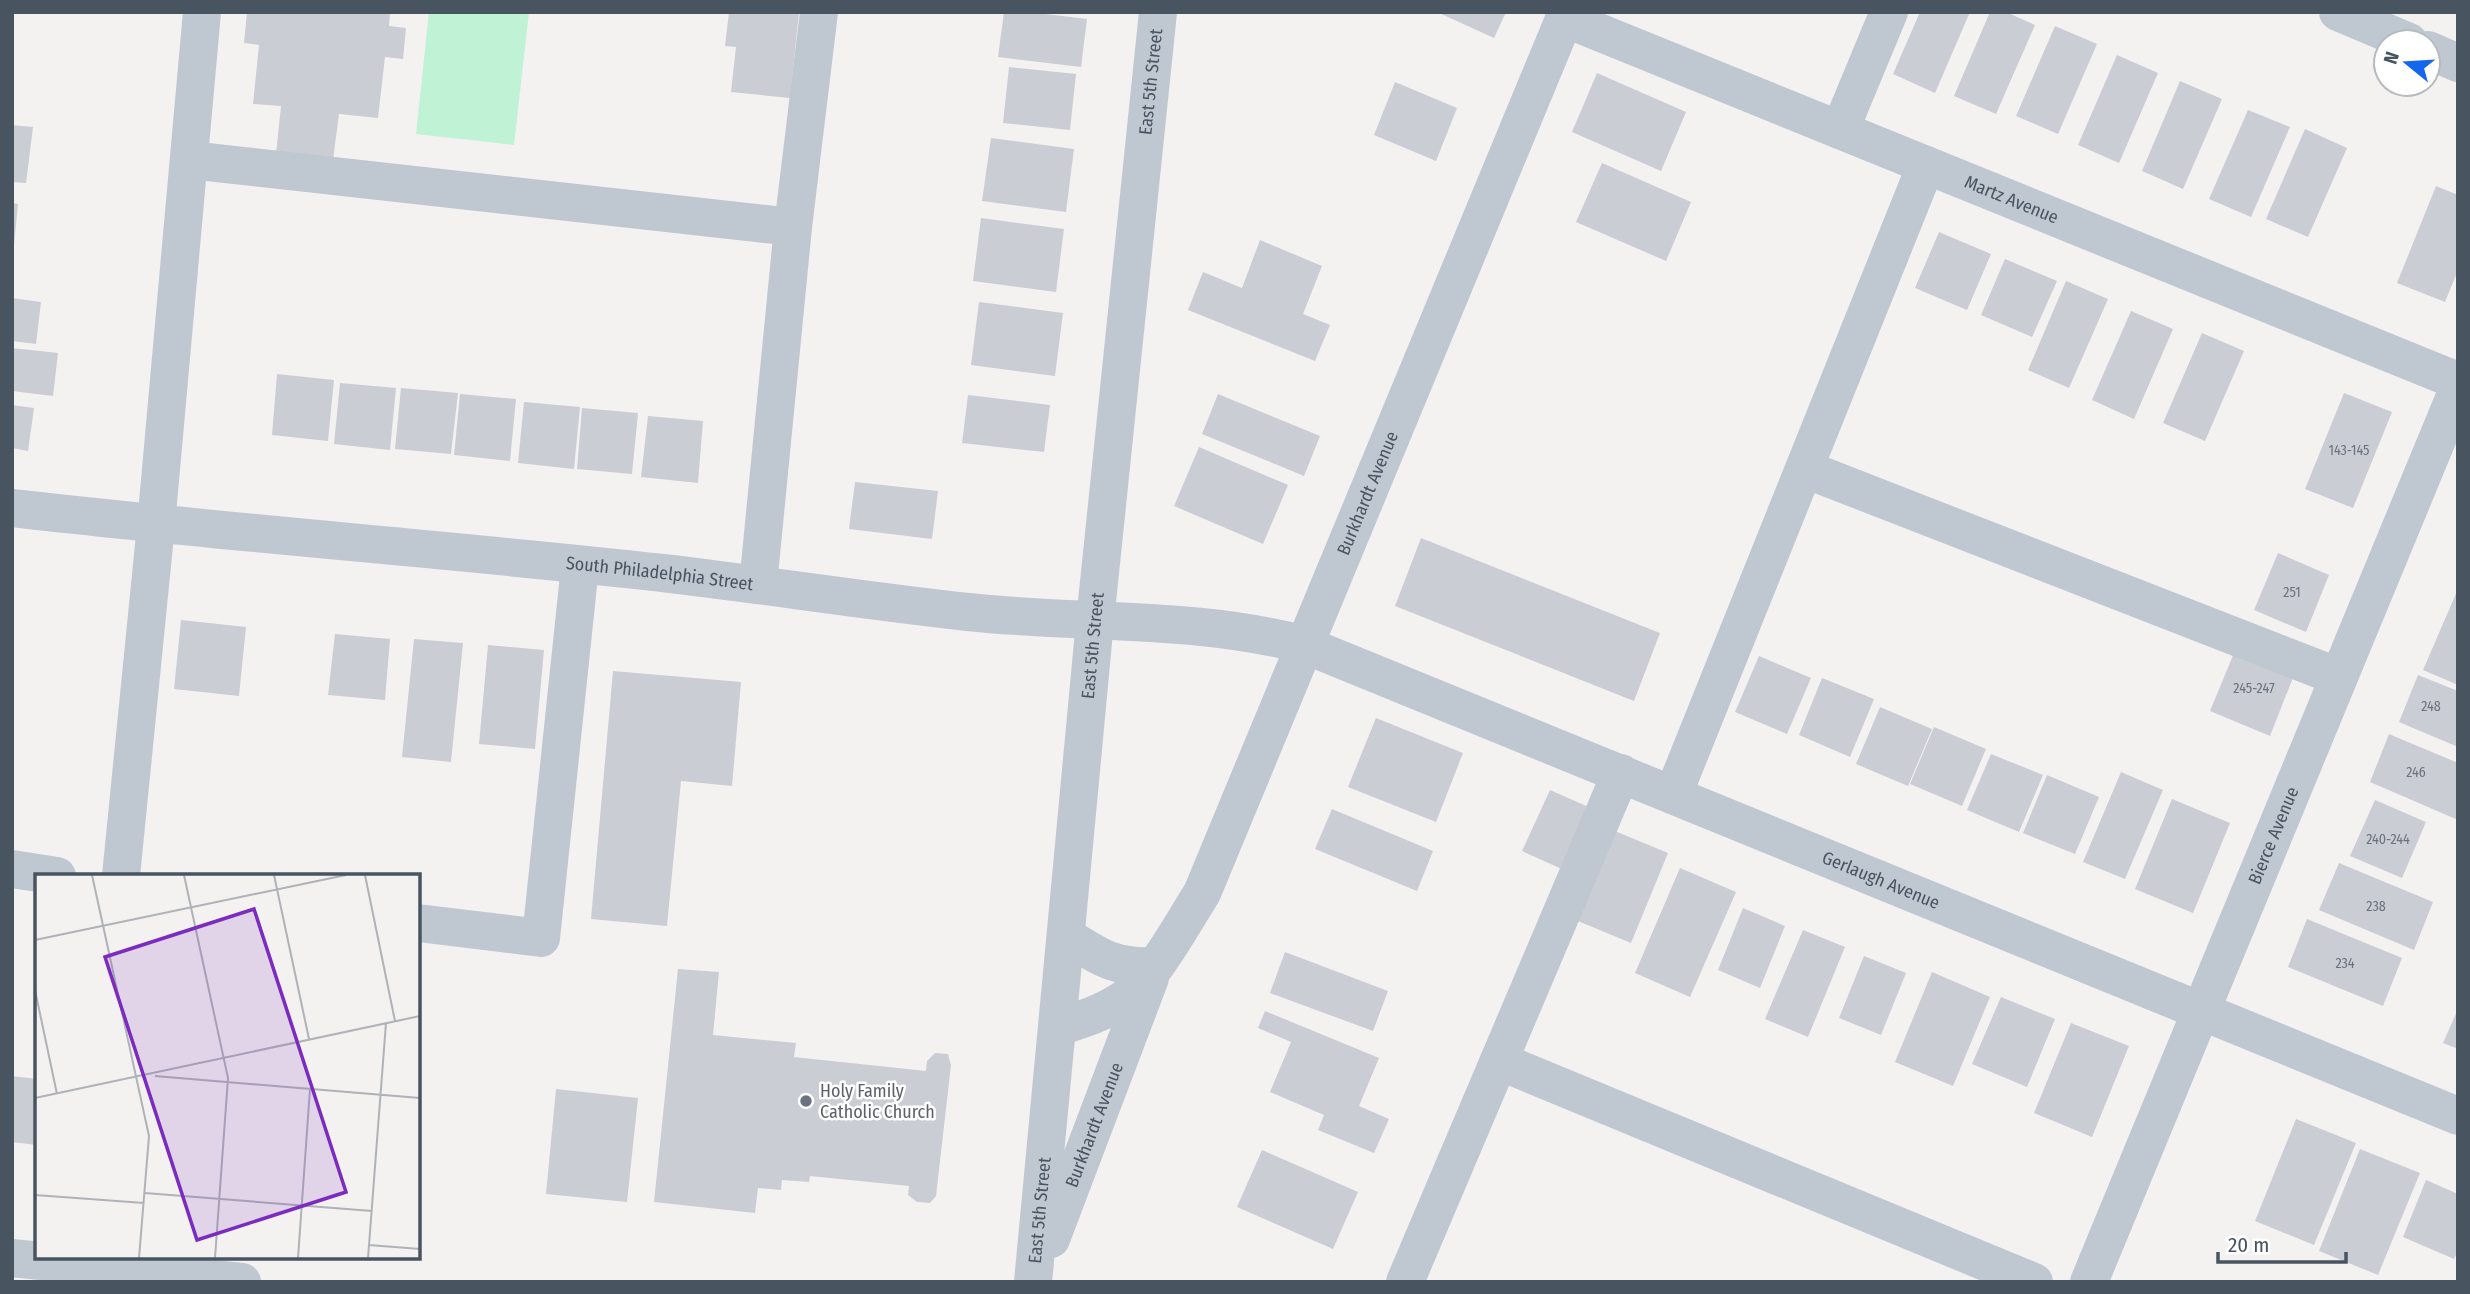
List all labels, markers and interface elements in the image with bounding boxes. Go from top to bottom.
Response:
street label: East 5th Street [1134,27,1167,136]
north arrow [2372,28,2442,98]
text: N [2379,49,2404,67]
street label: Martz Avenue [1961,171,2062,229]
street label: Burkhardt Avenue [1332,428,1403,558]
house number: 143-145 [2328,442,2370,459]
street label: South Philadelphia Street [565,552,755,595]
house number: 251 [2283,584,2301,601]
street label: East 5th Street [1077,591,1109,700]
house number: 245-247 [2233,680,2275,697]
house number: 248 [2421,698,2441,715]
house number: 246 [2406,764,2426,781]
street label: Bierce Avenue [2243,783,2303,888]
house number: 240-244 [2366,831,2410,848]
street label: Gerlaugh Avenue [1819,846,1943,914]
inset map [35,874,420,1259]
house number: 238 [2366,898,2386,915]
house number: 234 [2335,955,2355,972]
street label: Burkhardt Avenue [1061,1059,1128,1191]
place label: Holy Family Catholic Church [820,1080,935,1123]
marker: Holy Family Catholic Church [798,1093,814,1109]
street label: East 5th Street [1024,1156,1056,1265]
scale bar [2218,1220,2346,1264]
text: 20 m [2228,1232,2269,1258]

